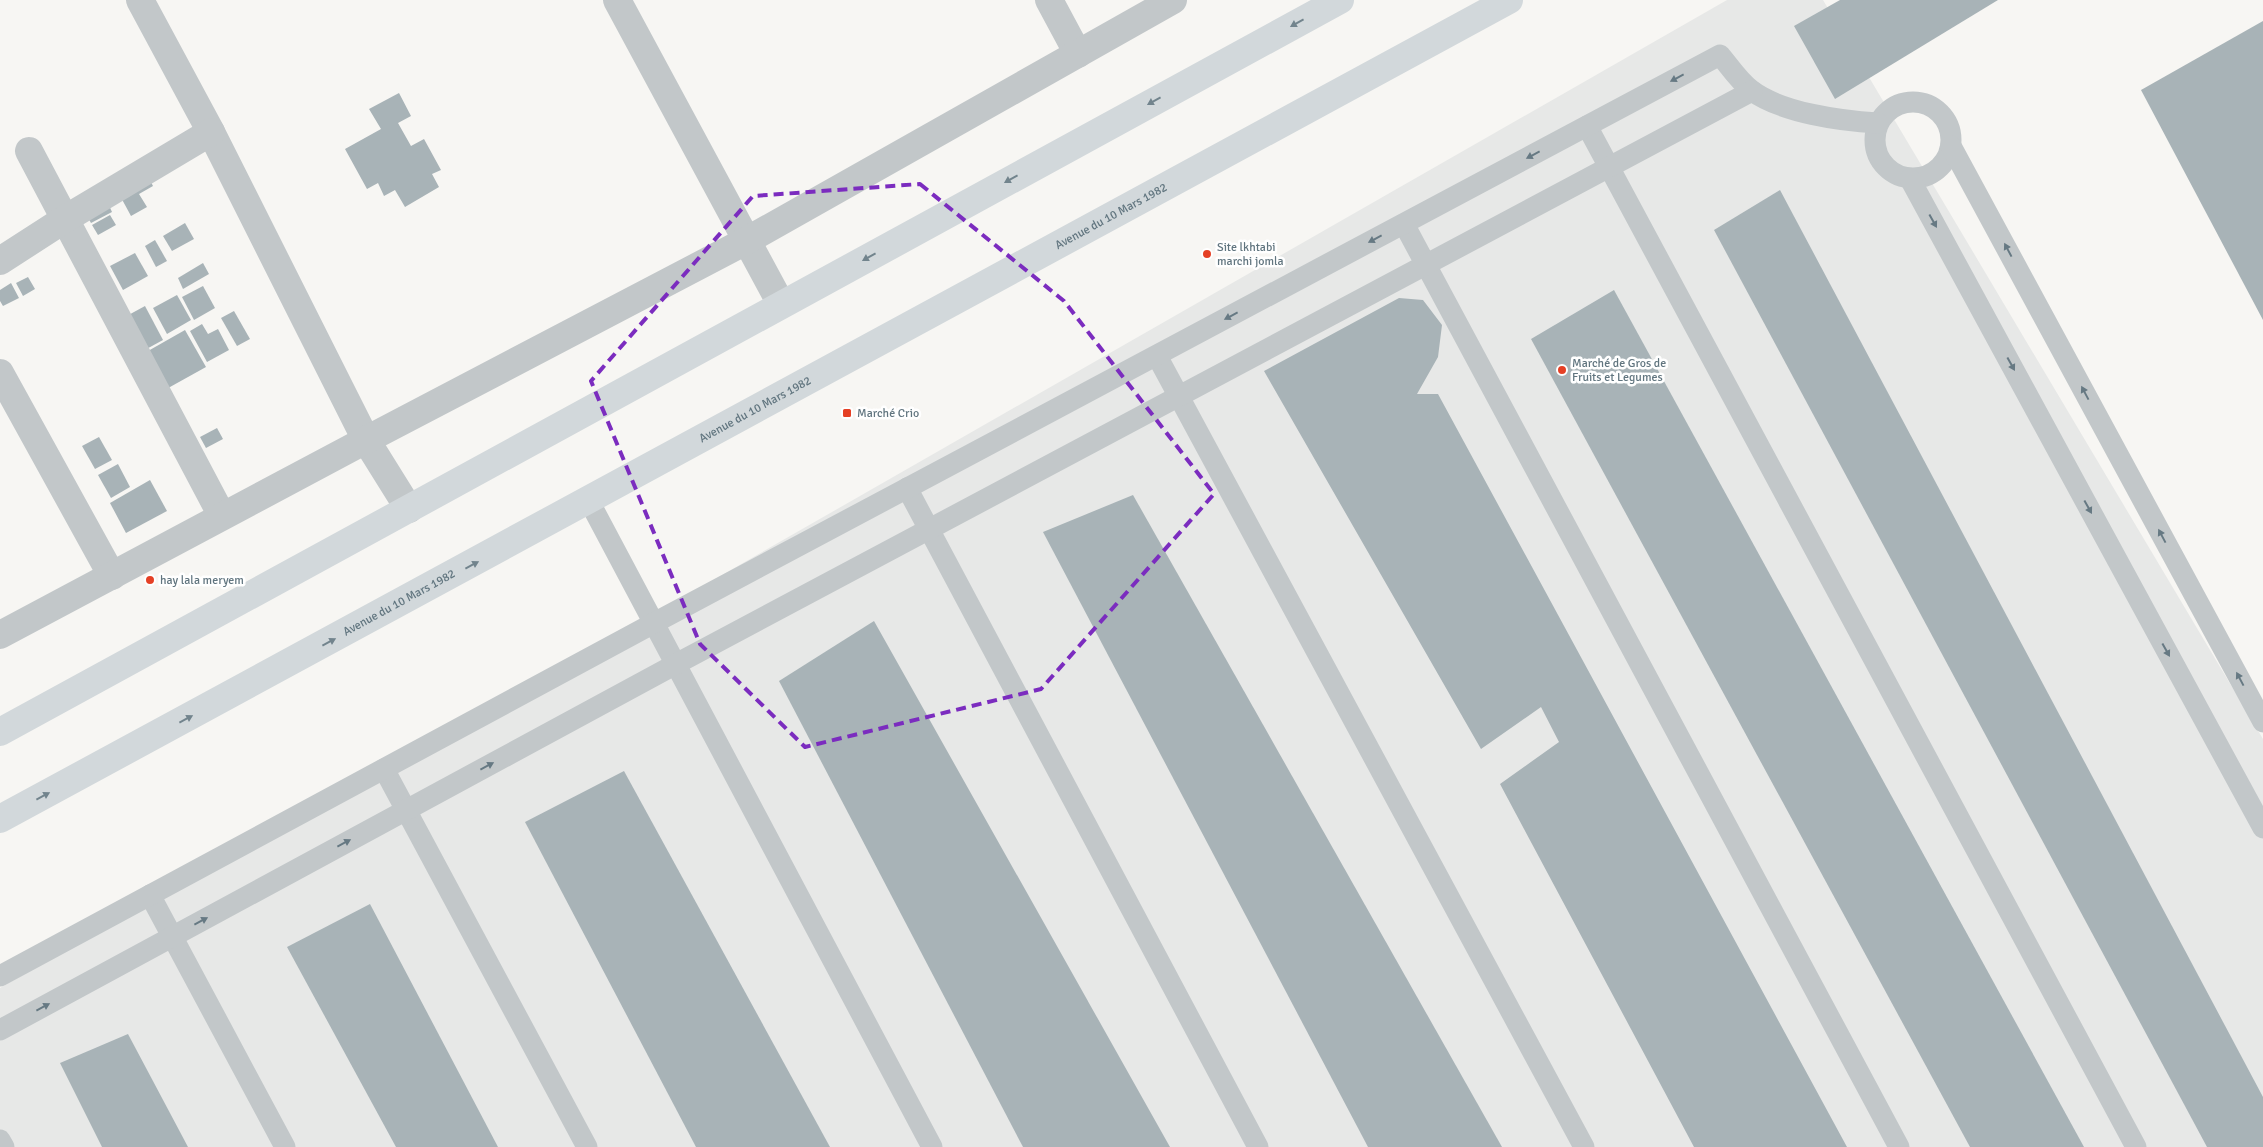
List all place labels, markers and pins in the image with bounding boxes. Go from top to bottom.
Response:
place label: Site lkhtabi marchi jomla [1217,240,1284,269]
marker: Site lkhtabi marchi jomla [1201,248,1213,260]
place label: Marché de Gros de Fruits et Legumes [1572,356,1666,385]
marker: Marché de Gros de Fruits et Legumes [1556,364,1568,376]
place label: Marché Crio [857,406,919,421]
marker: Marché Crio [841,407,853,419]
place label: hay lala meryem [160,573,244,588]
marker: hay lala meryem [144,574,156,586]

